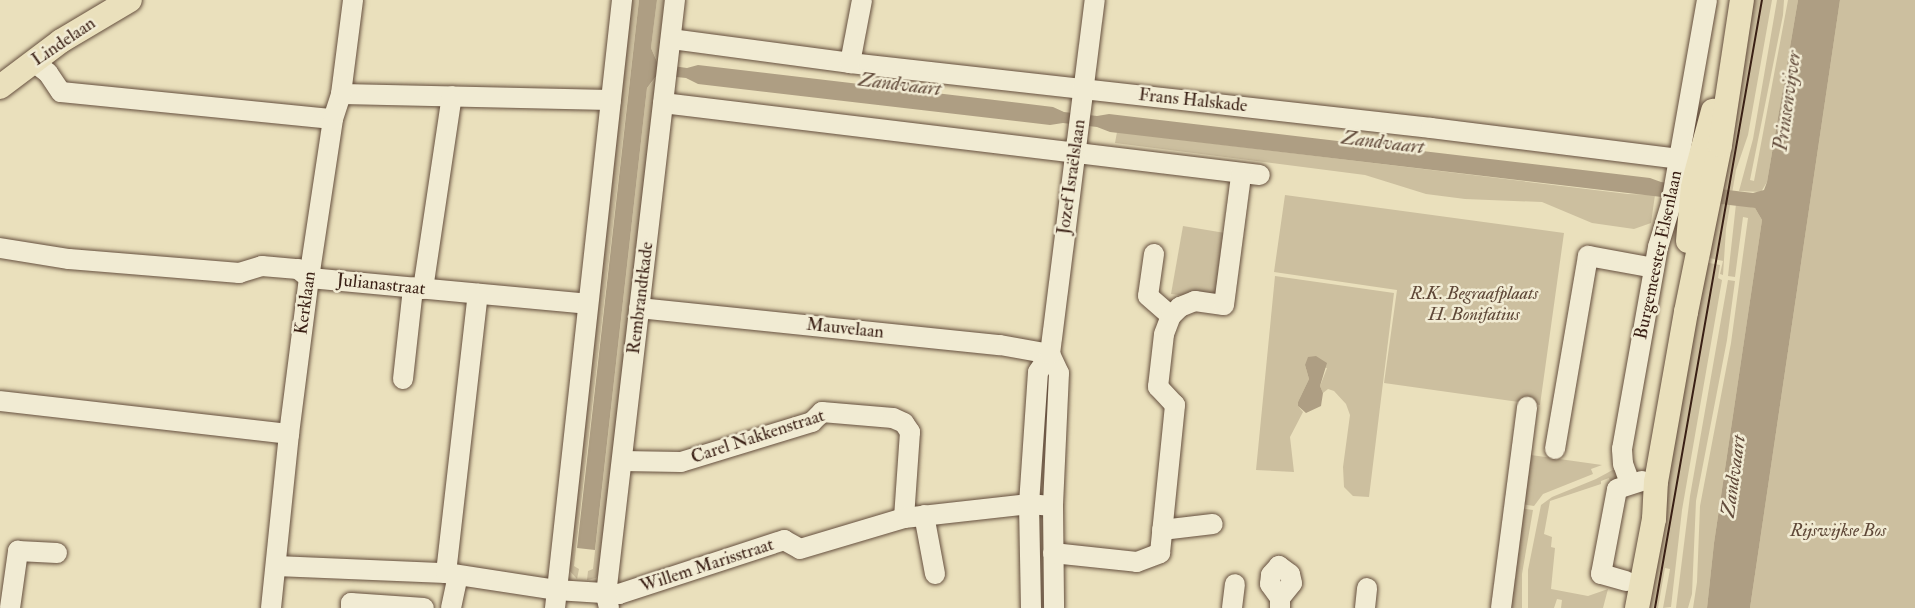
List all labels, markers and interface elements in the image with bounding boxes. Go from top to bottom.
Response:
street label: Lindelaan [28,13,100,71]
water label: Prinsenvijver [1768,49,1806,153]
water label: Zandvaart [858,67,942,101]
street label: Frans Halskade [1137,85,1249,117]
street label: Jozef Israëlslaan [1053,118,1091,236]
water label: Zandvaart [1341,125,1425,159]
street label: Burgemeester Elsenlaan [1631,168,1687,342]
street label: Rembrandtkade [623,241,659,355]
street label: Kerklaan [291,270,321,336]
street label: Julianastraat [336,270,426,300]
park label: R.K. Begraafplaats H. Bonifatius [1410,284,1538,326]
street label: Mauvelaan [805,314,885,344]
street label: Carel Nakkenstraat [688,405,828,469]
water label: Zandvaart [1715,433,1751,519]
park label: Rijswijkse Bos [1790,520,1886,542]
street label: Willem Marisstraat [637,534,777,598]

